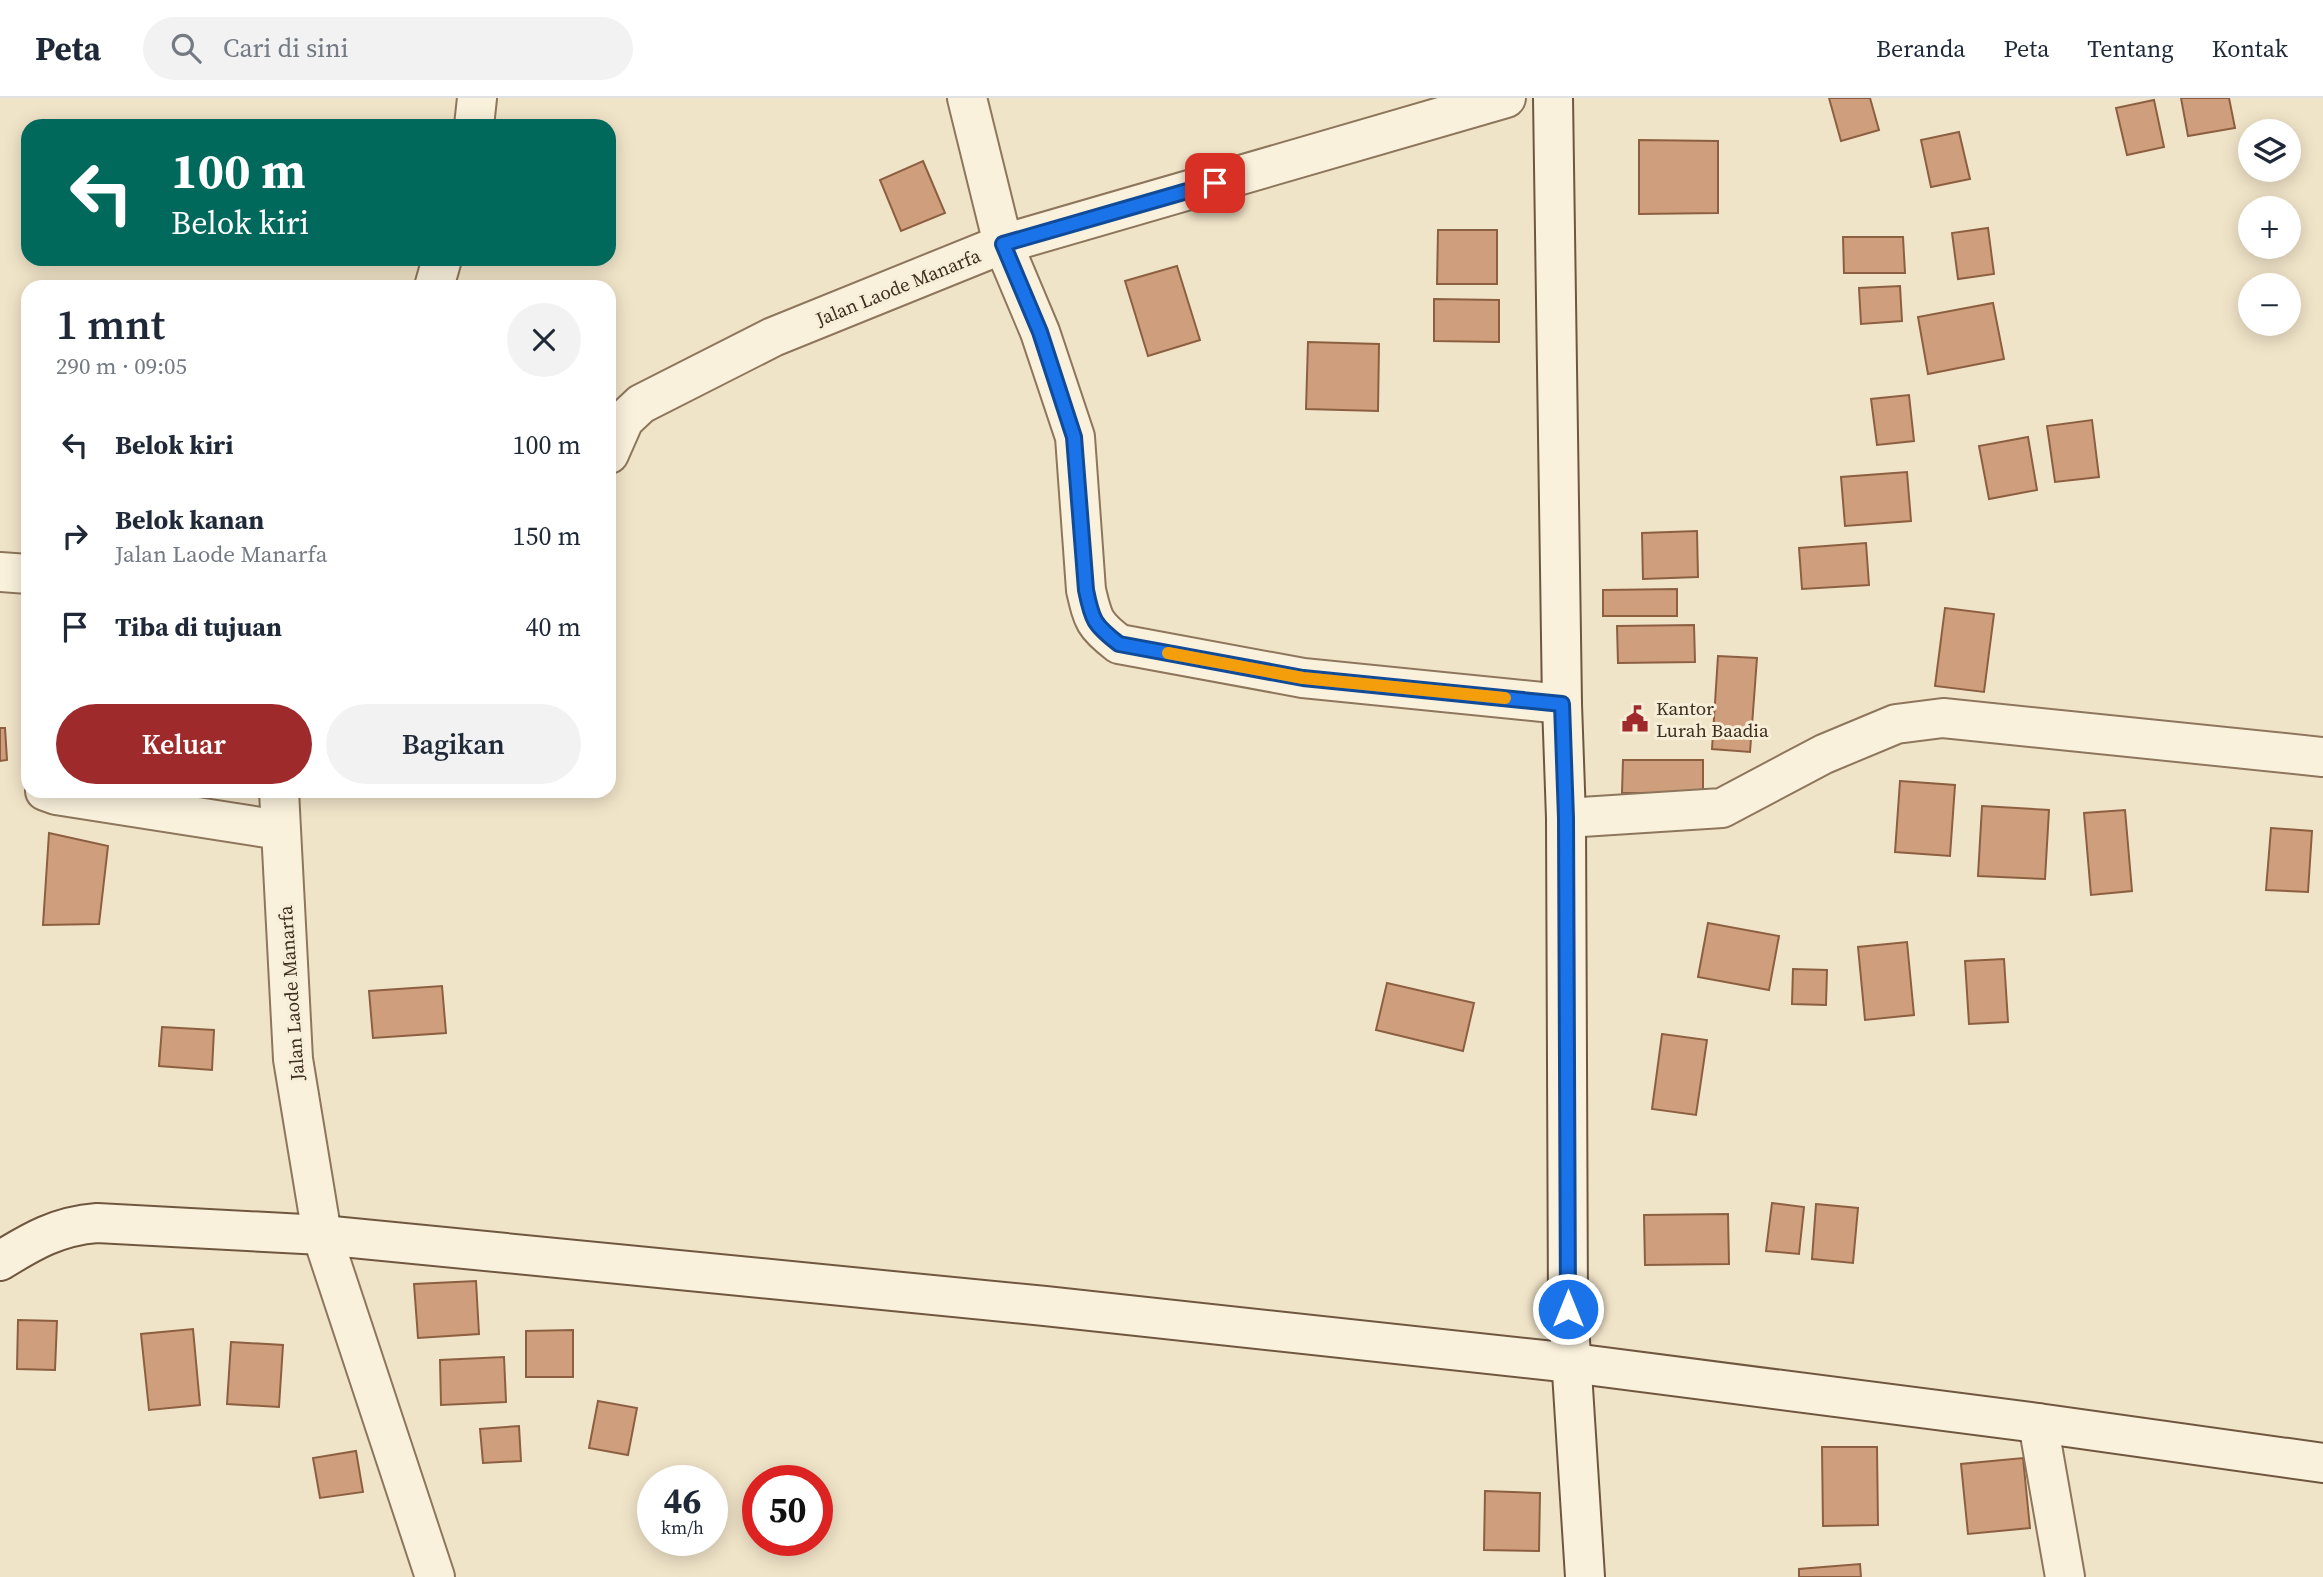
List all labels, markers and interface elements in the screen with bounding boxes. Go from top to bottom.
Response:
search box [143,17,633,80]
text: Peta [35,26,101,71]
icon: search [167,29,205,67]
text: Cari di sini [223,30,348,66]
text: Beranda [1876,32,1965,65]
text: Peta [2003,32,2049,65]
text: Tentang [2087,32,2174,65]
text: Kontak [2212,32,2288,65]
map controls [2238,119,2301,336]
button: layers [2238,119,2301,182]
text: 100 m [171,137,306,204]
icon: left [56,147,147,238]
pin [1185,153,1245,213]
icon: arrive [1196,164,1234,202]
button: + [2238,196,2301,259]
text: Belok kiri [171,201,309,245]
street label: Jalan Laode Manarfa [811,242,985,332]
button: − [2238,273,2301,336]
text: 1 mnt [56,295,165,353]
button: close [507,303,581,377]
text: 290 m · 09:05 [56,350,187,382]
icon: left [56,426,94,464]
text: Belok kiri [115,427,233,463]
text: 100 m [513,427,581,463]
text: Belok kanan [115,502,264,538]
icon: right [56,517,94,555]
text: 150 m [513,518,581,554]
text: Jalan Laode Manarfa [115,538,327,570]
icon: arrive [56,608,94,646]
text: Tiba di tujuan [115,609,282,645]
text: 40 m [526,609,581,645]
place label: Kantor Lurah Baadia [1656,695,1769,743]
button: Keluar [56,704,312,784]
button: Bagikan [326,704,581,784]
public building icon: Kantor Lurah Baadia [1620,704,1650,734]
street label: Jalan Laode Manarfa [272,904,310,1082]
position arrow [1531,1272,1605,1346]
speed limit sign: 50 [742,1465,833,1556]
text: 46 [664,1477,701,1525]
text: km/h [661,1515,704,1540]

